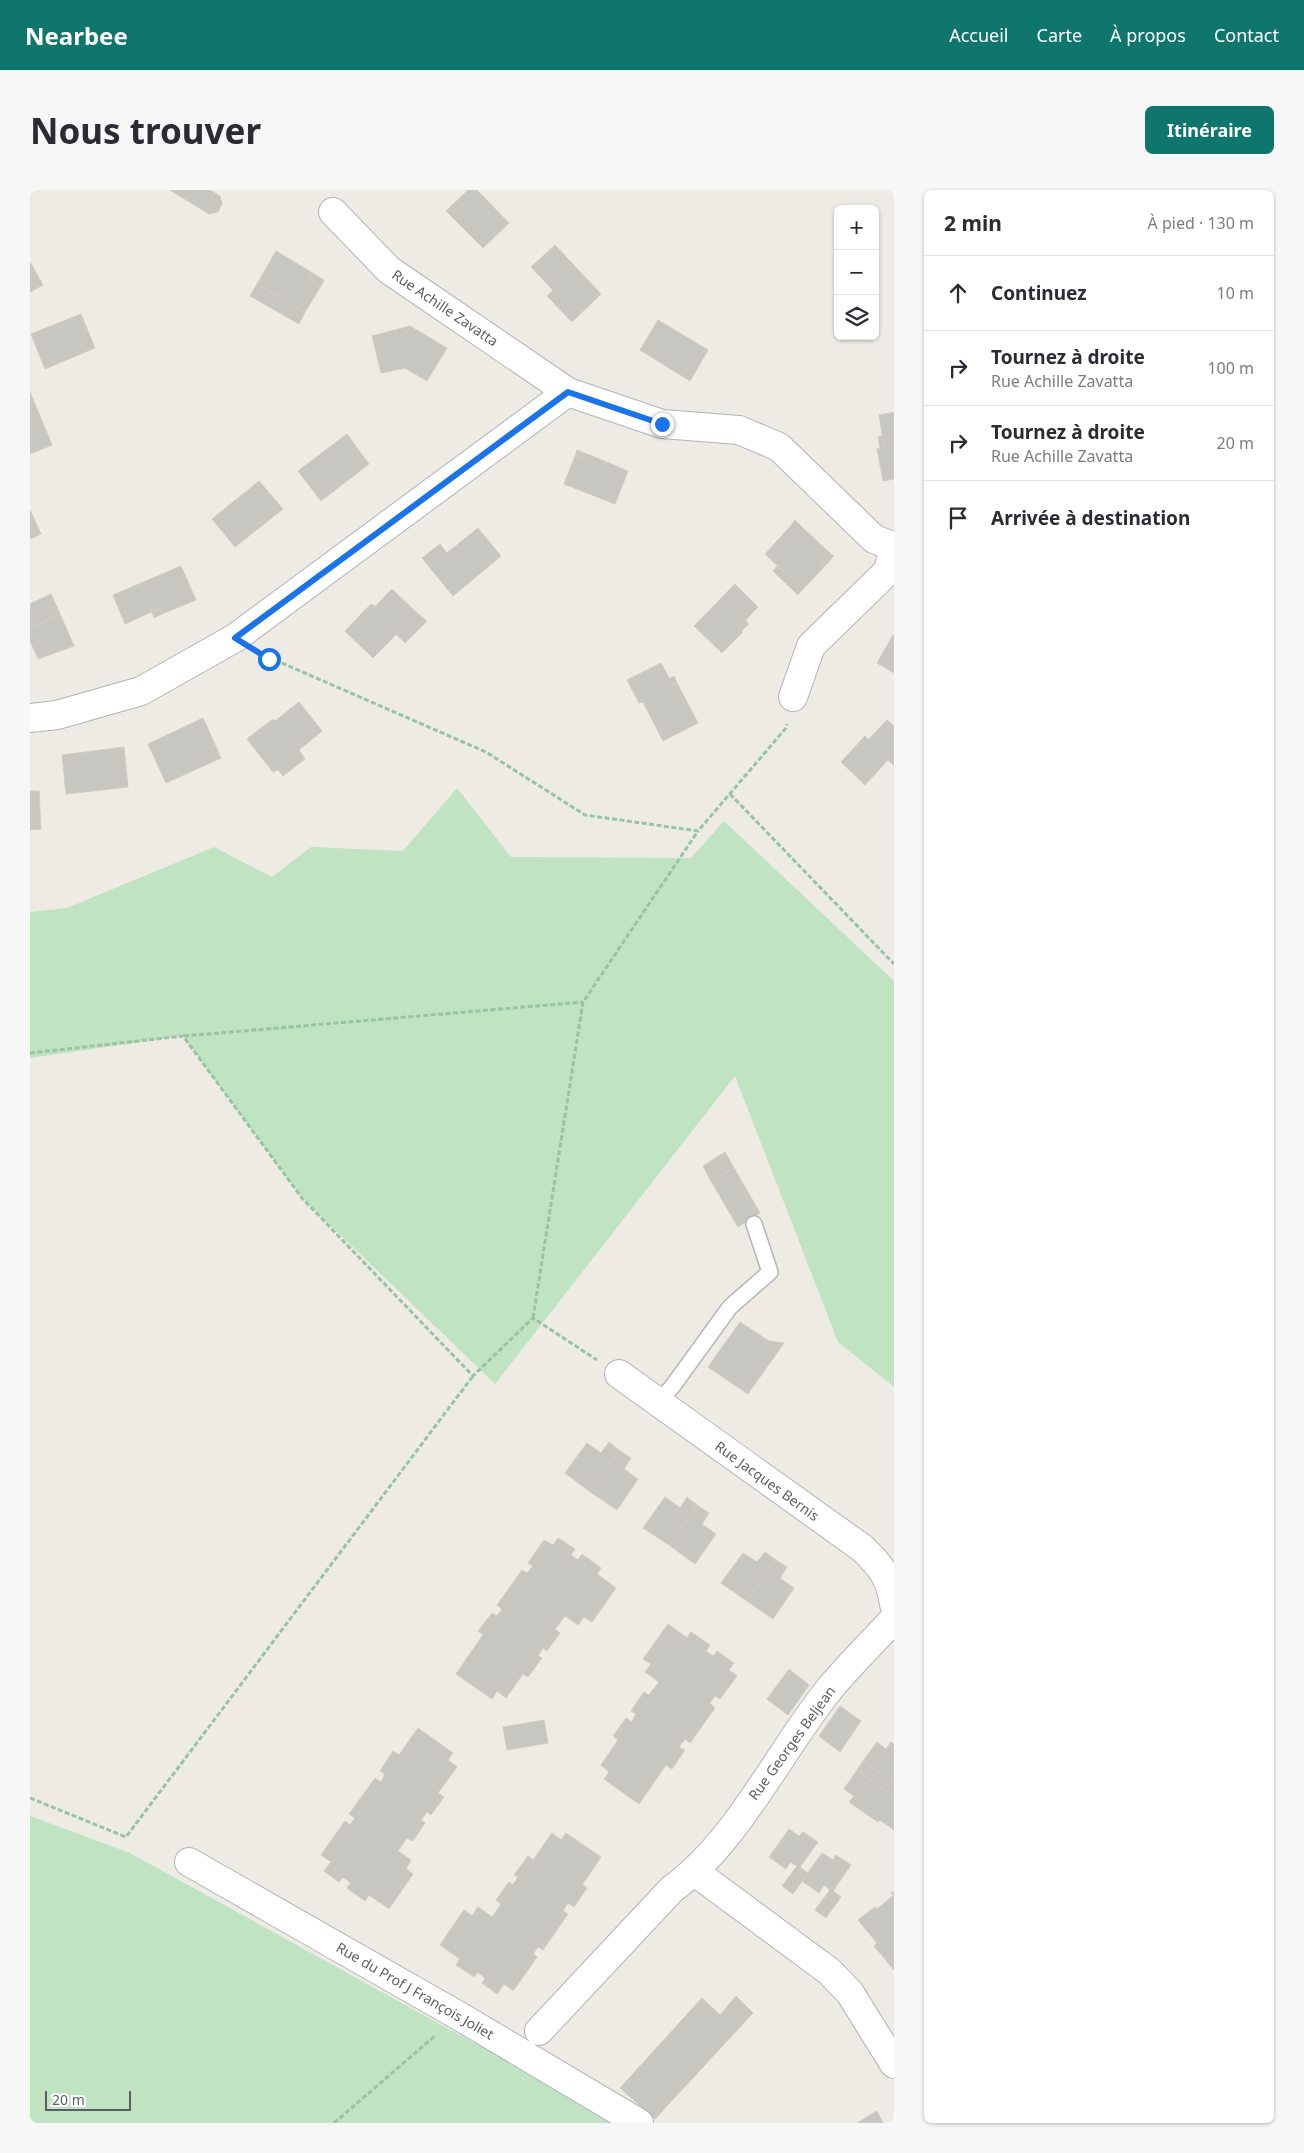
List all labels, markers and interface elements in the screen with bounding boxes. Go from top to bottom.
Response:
text: Nearbee [25,19,128,52]
text: Accueil [949,23,1009,47]
text: Carte [1037,23,1082,47]
text: À propos [1110,23,1186,47]
text: Contact [1214,23,1279,47]
button: Itinéraire [1145,106,1274,154]
text: Nous trouver [30,107,261,154]
map controls [834,205,879,340]
button: + [834,205,879,250]
text: 2 min [944,209,1002,237]
text: À pied · 130 m [1148,212,1254,234]
button: − [834,250,879,295]
street label: Rue Achille Zavatta [388,265,502,350]
icon: ahead [944,279,972,307]
text: Continuez [991,280,1087,306]
text: 10 m [1217,282,1254,304]
button: layers [834,295,879,340]
text: Tournez à droite [991,344,1145,370]
icon: right [944,354,972,382]
text: 100 m [1207,357,1254,379]
text: Rue Achille Zavatta [991,370,1133,392]
route end [651,413,674,436]
text: Tournez à droite [991,419,1145,445]
icon: right [944,429,972,457]
text: 20 m [1217,432,1254,454]
text: Rue Achille Zavatta [991,445,1133,467]
icon: arrive [944,504,972,532]
text: Arrivée à destination [991,505,1190,531]
route start [258,648,281,671]
street label: Rue Jacques Bernis [711,1436,823,1525]
street label: Rue Georges Beljean [744,1682,839,1804]
street label: Rue du Prof J François Joliet [333,1938,498,2044]
scale bar [45,2088,131,2111]
text: 20 m [52,2090,85,2109]

